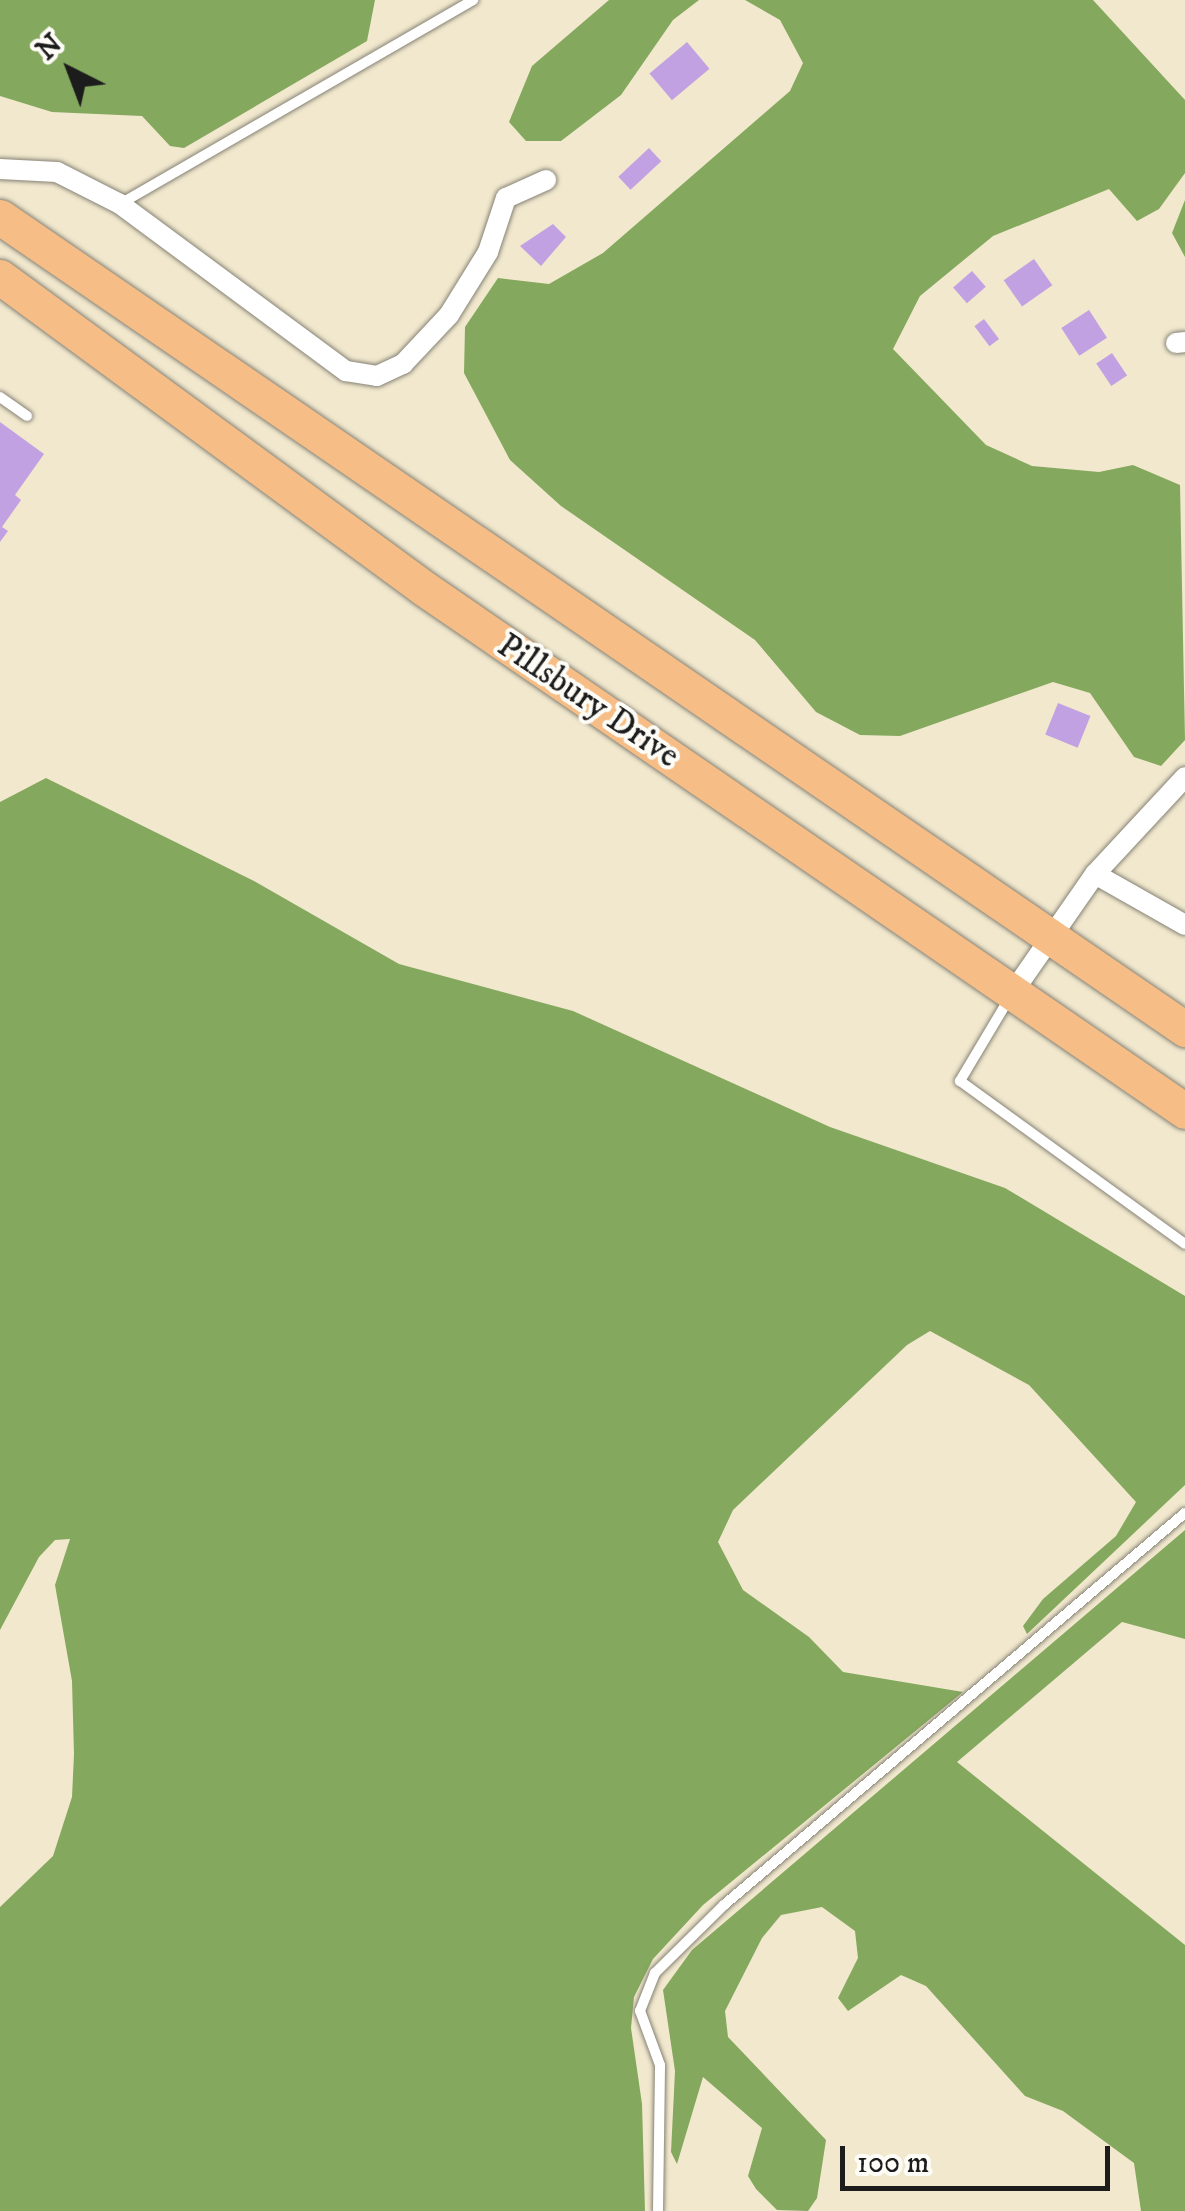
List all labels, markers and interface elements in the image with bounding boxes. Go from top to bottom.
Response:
north arrow [20,20,120,120]
text: N [29,27,70,68]
street label: Pillsbury Drive [489,625,687,777]
scale bar [845,2126,1115,2188]
text: 100 m [857,2145,929,2182]

